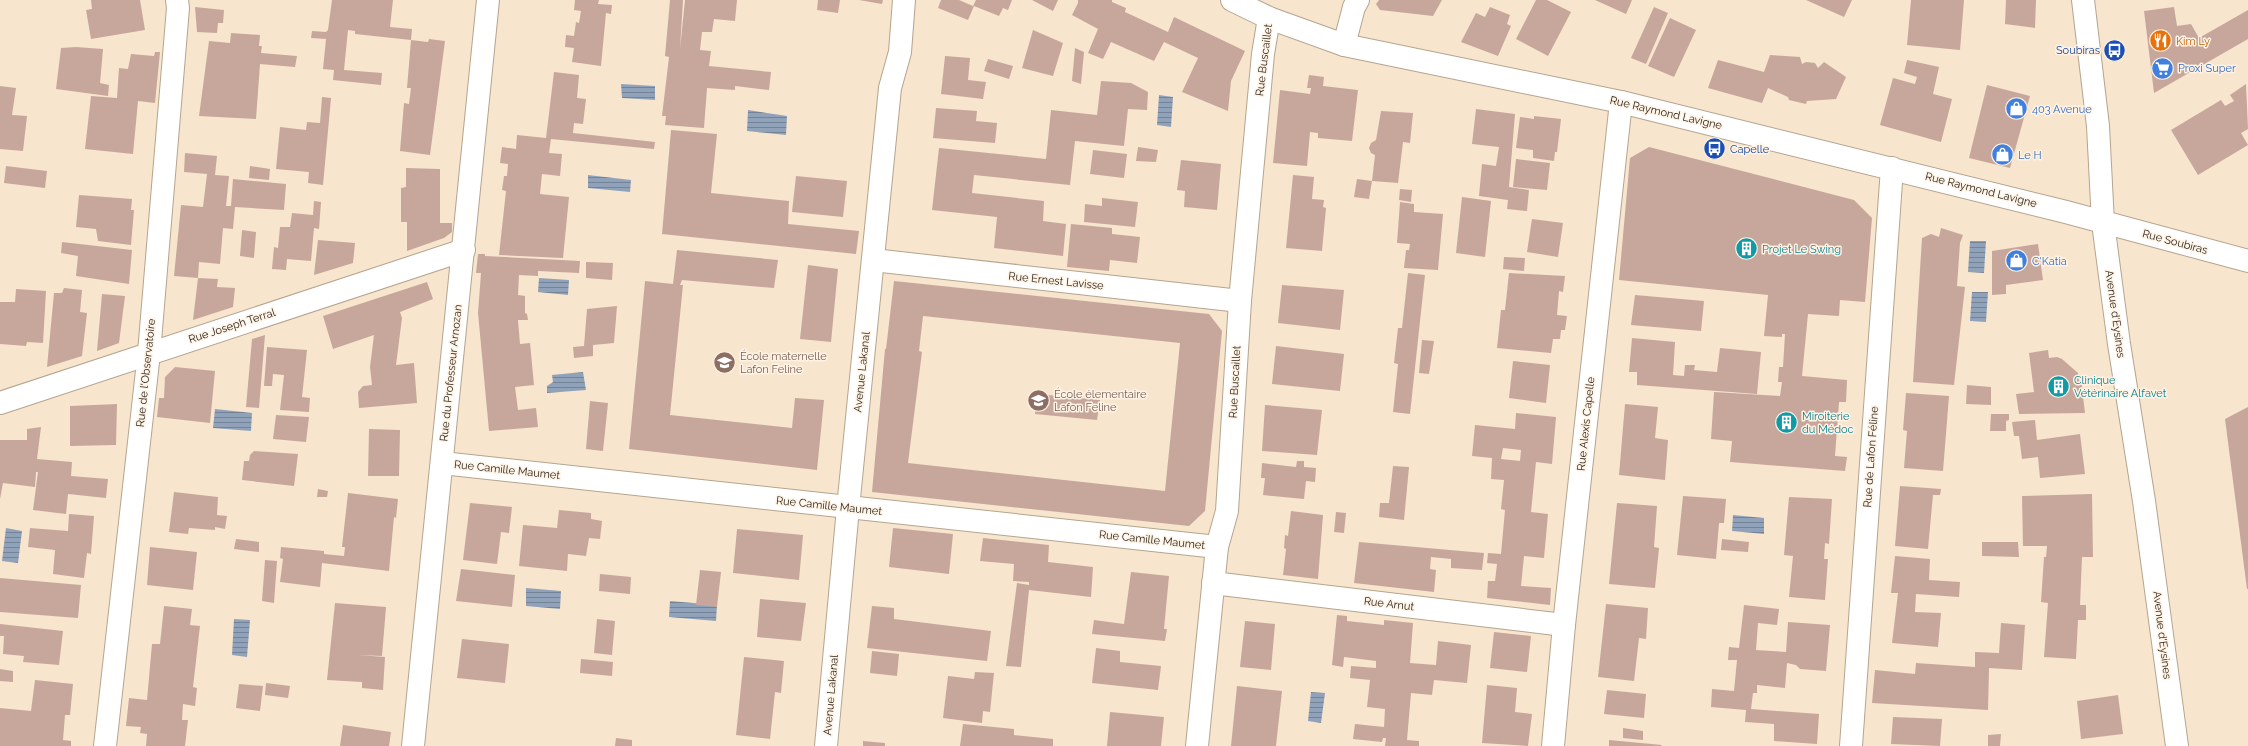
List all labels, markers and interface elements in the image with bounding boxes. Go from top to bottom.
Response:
street label: Rue Buscaillet [1253,23,1275,97]
restaurant icon: Kim Ly [2148,28,2174,54]
place label: Kim Ly [2176,35,2210,48]
bus stop icon: Soubiras [2102,37,2128,63]
place label: Soubiras [2056,44,2100,57]
supermarket icon: Proxi Super [2150,55,2176,81]
place label: Proxi Super [2178,62,2236,75]
street label: Rue Raymond Lavigne [1609,94,1724,132]
shop icon: 403 Avenue [2003,96,2029,122]
place label: 403 Avenue [2032,103,2092,116]
bus stop icon: Capelle [1701,136,1727,162]
shop icon: Le H [1990,142,2016,168]
place label: Capelle [1730,143,1770,156]
place label: Le H [2018,149,2042,162]
street label: Rue Raymond Lavigne [1924,170,2039,210]
street label: Rue Soubiras [2141,227,2209,257]
building icon: Projet Le Swing [1733,236,1759,262]
place label: Projet Le Swing [1762,243,1841,256]
shop icon: C'Katia [2003,248,2029,274]
place label: C'Katia [2032,255,2067,268]
street label: Avenue d'Eysines [2102,269,2128,359]
street label: Rue Ernest Lavisse [1008,270,1105,293]
street label: Rue du Professeur Arnozan [437,304,465,442]
street label: Rue Joseph Terral [187,306,277,346]
street label: Rue de l'Observatoire [134,318,158,428]
street label: Avenue Lakanal [851,331,873,413]
street label: Rue Buscaillet [1227,345,1243,419]
school or university icon: École maternelle Lafon Feline [712,349,738,375]
place label: École maternelle Lafon Feline [740,349,827,376]
building icon: Clinique Vétérinaire Alfavet [2045,373,2071,399]
place label: Clinique Vétérinaire Alfavet [2074,374,2167,400]
street label: Rue Alexis Capelle [1575,376,1597,472]
school or university icon: École élementaire Lafon Feline [1026,387,1052,413]
place label: École élementaire Lafon Feline [1054,387,1147,414]
street label: Rue de Lafon Féline [1861,405,1881,508]
building icon: Miroiterie du Médoc [1773,409,1799,435]
place label: Miroiterie du Médoc [1802,410,1854,436]
street label: Rue Camille Maumet [453,458,561,482]
street label: Rue Camille Maumet [775,494,883,518]
street label: Rue Camille Maumet [1098,528,1206,552]
street label: Avenue d'Eysines [2150,590,2174,680]
street label: Rue Arnut [1363,594,1415,614]
street label: Avenue Lakanal [821,654,841,736]

